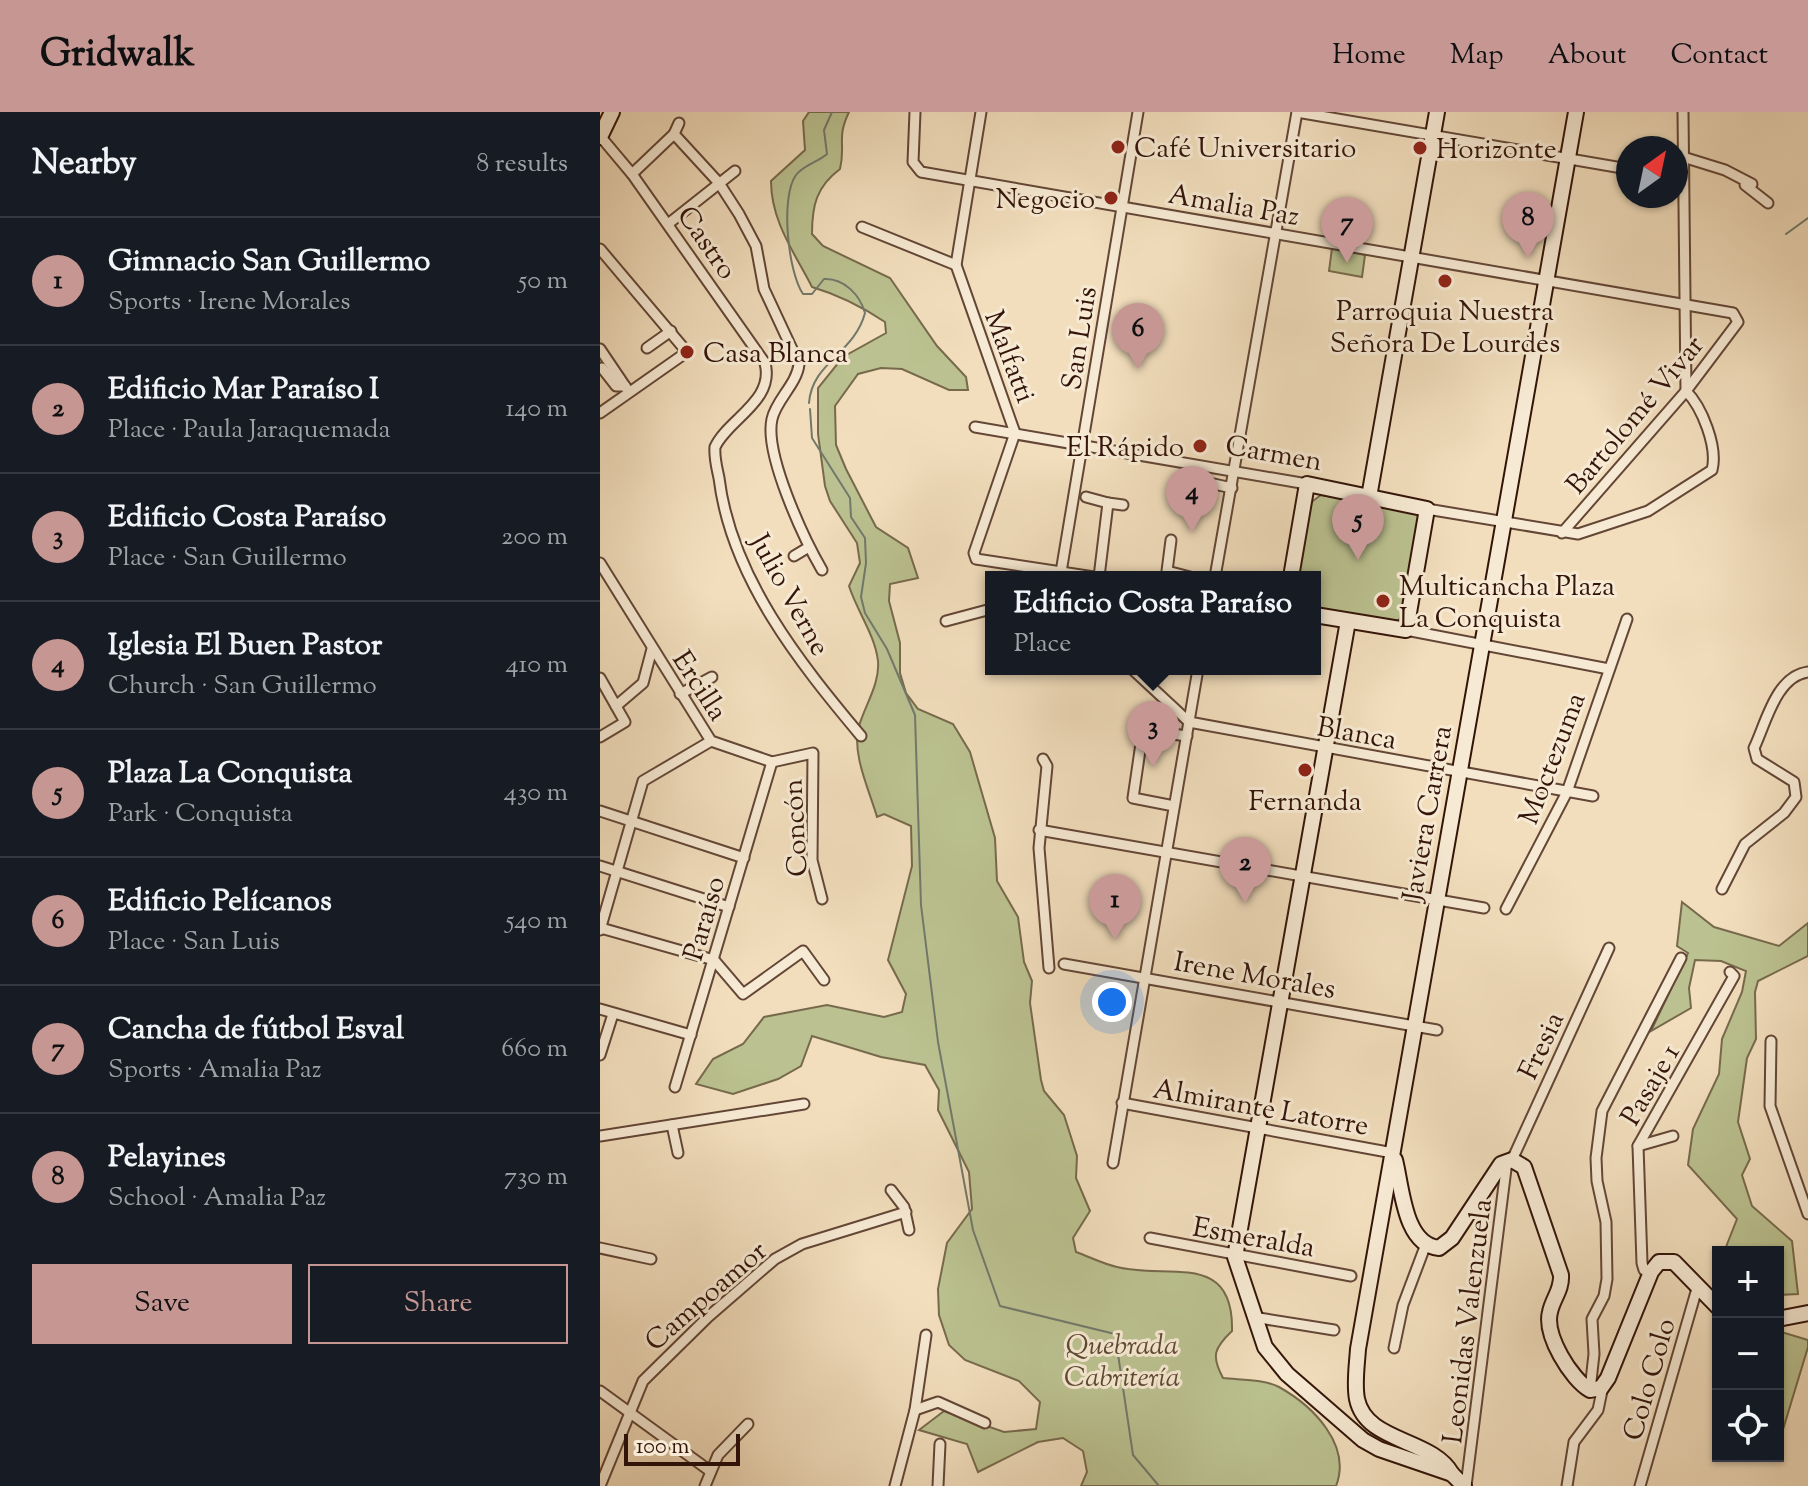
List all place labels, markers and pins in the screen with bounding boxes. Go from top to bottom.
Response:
place label: Café Universitario [1134,130,1356,170]
place label: Horizonte [1436,131,1557,171]
marker: Café Universitario [1109,138,1127,156]
marker: Horizonte [1411,139,1429,157]
place label: Negocio [995,181,1095,221]
marker: Negocio [1102,189,1120,207]
pin: 8 [1502,192,1554,258]
pin: 7 [1321,197,1373,263]
marker: Parroquia Nuestra Señora De Lourdes [1436,272,1454,290]
place label: Parroquia Nuestra Señora De Lourdes [1330,293,1560,365]
pin: 6 [1112,303,1164,369]
place label: Casa Blanca [703,335,848,375]
marker: Casa Blanca [678,343,696,361]
place label: El Rápido [1066,429,1184,469]
marker: El Rápido [1191,437,1209,455]
pin: 4 [1166,466,1218,532]
pin: 5 [1332,494,1384,560]
place label: Multicancha Plaza La Conquista [1399,568,1615,640]
marker: Multicancha Plaza La Conquista [1374,592,1392,610]
pin: 3 [1127,701,1179,767]
marker: Fernanda [1296,761,1314,779]
place label: Fernanda [1248,783,1362,823]
pin: 2 [1219,837,1271,903]
pin: 1 [1089,874,1141,940]

